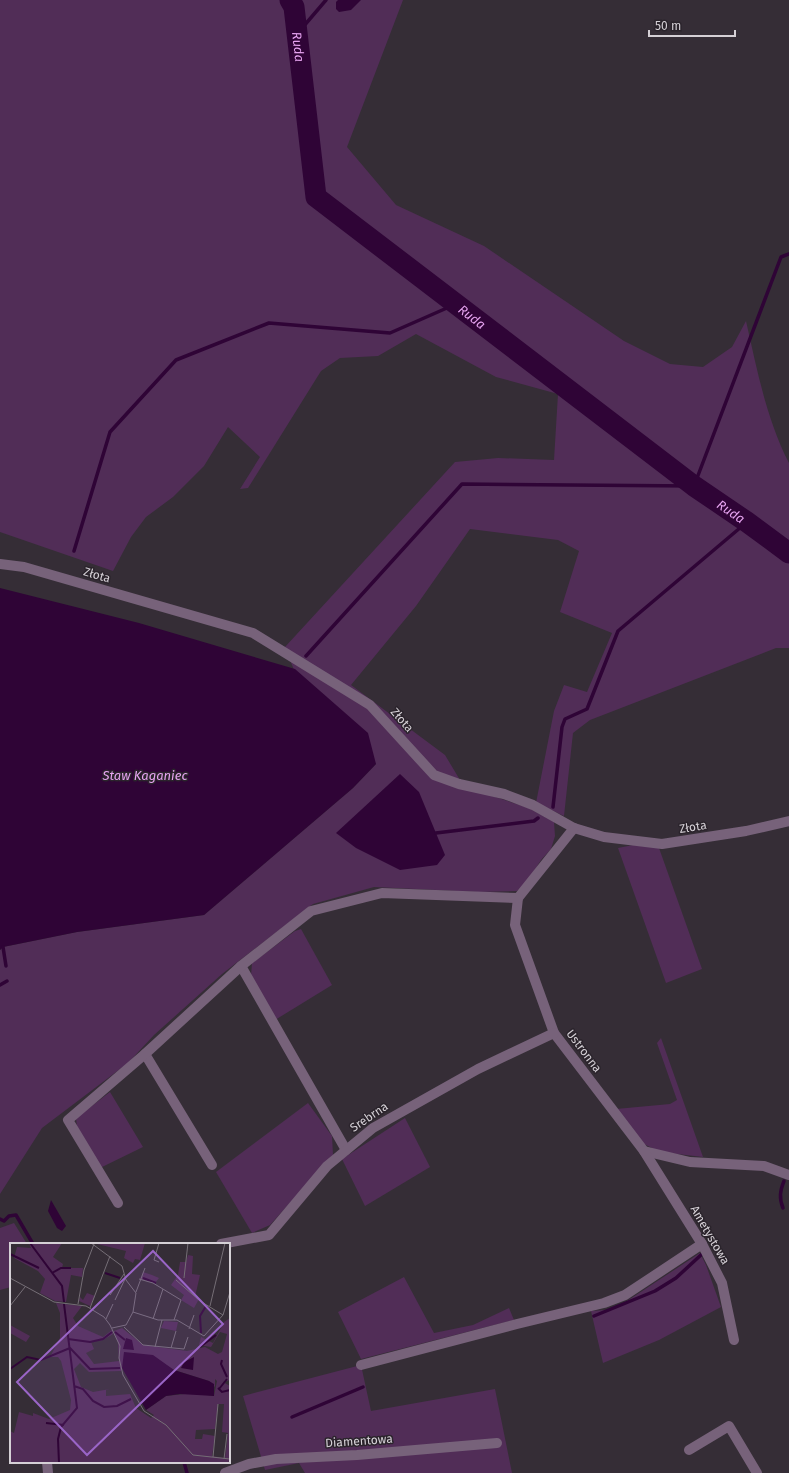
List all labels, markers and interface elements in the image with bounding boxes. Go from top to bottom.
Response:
scale bar [649,12,735,38]
text: 50 m [655,19,681,33]
water label: Ruda [289,31,308,63]
water label: Ruda [456,301,489,332]
water label: Ruda [714,496,748,526]
street label: Złota [82,564,112,586]
street label: Złota [388,705,416,735]
water label: Staw Kaganiec [101,768,188,783]
street label: Złota [678,818,708,836]
street label: Ustronna [563,1027,605,1075]
street label: Srebrna [347,1099,391,1135]
street label: Ametystowa [688,1203,732,1267]
inset map [10,1243,230,1463]
street label: Diamentowa [325,1432,393,1450]

